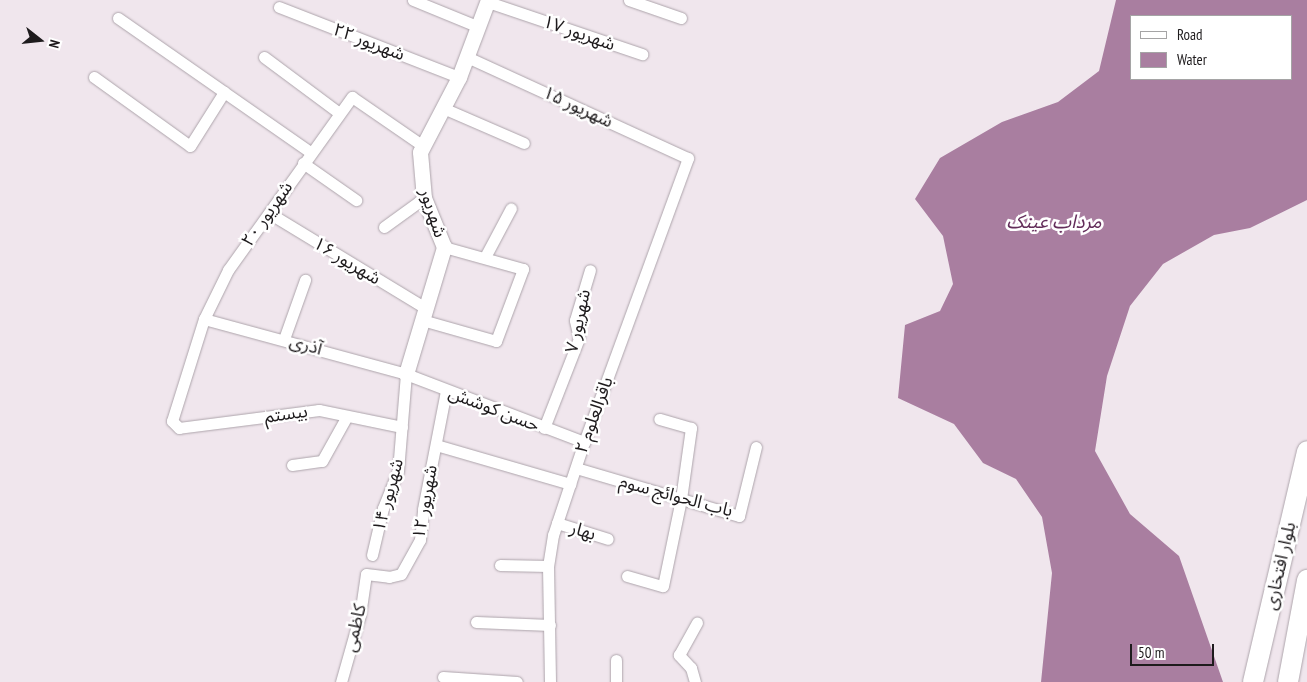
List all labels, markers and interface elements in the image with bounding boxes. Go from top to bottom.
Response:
street label: شهریور ۱۷ [540,11,618,55]
north arrow [15,15,65,65]
legend [1130,15,1292,80]
street label: شهریور ۲۲ [330,19,408,65]
text: Road [1177,25,1203,44]
text: N [45,38,64,50]
text: Water [1177,50,1207,69]
street label: شهریور ۱۵ [540,81,616,133]
street label: شهریور ۲۰ [237,177,297,251]
street label: شهریور [415,186,451,240]
water label: مرداب عینک [1006,211,1102,233]
street label: شهریور ۱۶ [309,233,385,289]
street label: شهریور ۷ [561,287,595,355]
street label: آذری [287,330,325,360]
street label: باقرالعلوم ۲ [570,374,618,456]
street label: حسن کوشش [445,382,543,436]
street label: بیستم [263,400,309,428]
street label: شهریور ۱۴ [368,456,408,534]
street label: شهریور ۱۲ [408,463,442,541]
street label: باب الحوائج سوم [617,470,735,522]
street label: بهار [568,517,598,545]
street label: بلوار افتخاری [1259,520,1301,612]
street label: کاظمی [339,602,371,654]
scale bar [1132,634,1216,666]
text: 50 m [1138,643,1164,662]

